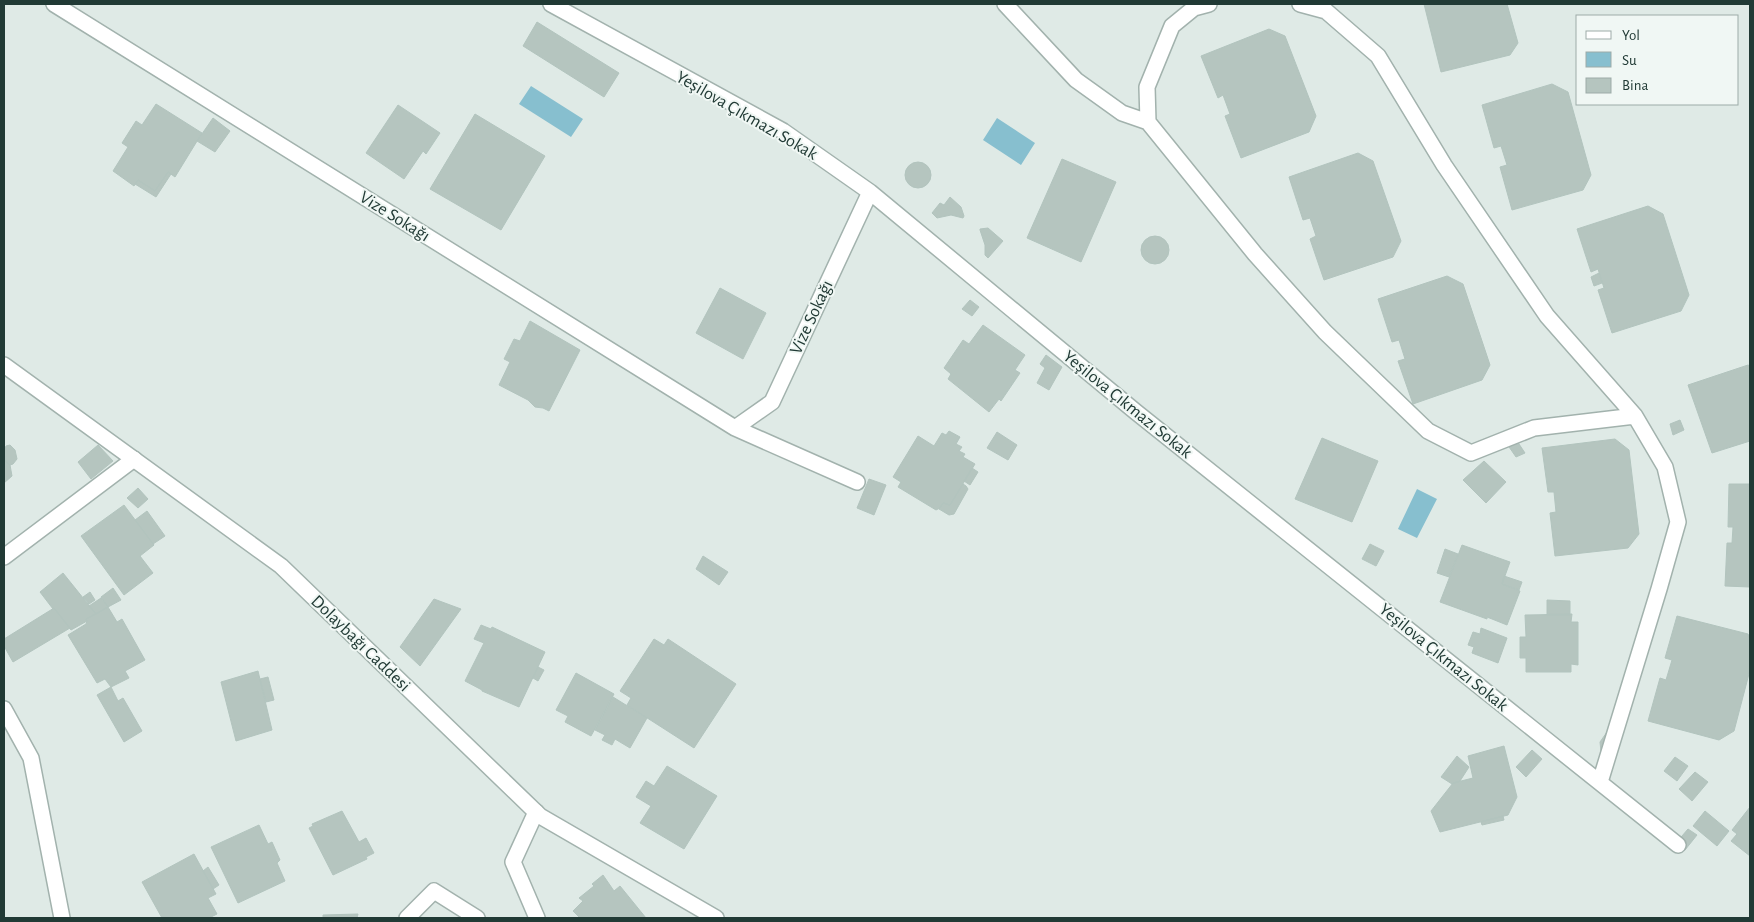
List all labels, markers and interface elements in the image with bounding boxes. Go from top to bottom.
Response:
legend [1576,15,1739,105]
text: Yol [1622,28,1640,43]
text: Su [1622,53,1637,68]
street label: Yeşilova Çıkmazı Sokak [673,68,821,164]
text: Bina [1622,78,1648,93]
street label: Vize Sokağı [356,188,433,245]
street label: Vize Sokağı [787,278,837,357]
street label: Yeşilova Çıkmazı Sokak [1060,347,1196,463]
street label: Dolaybağı Caddesi [307,592,413,695]
street label: Yeşilova Çıkmazı Sokak [1376,600,1512,716]

